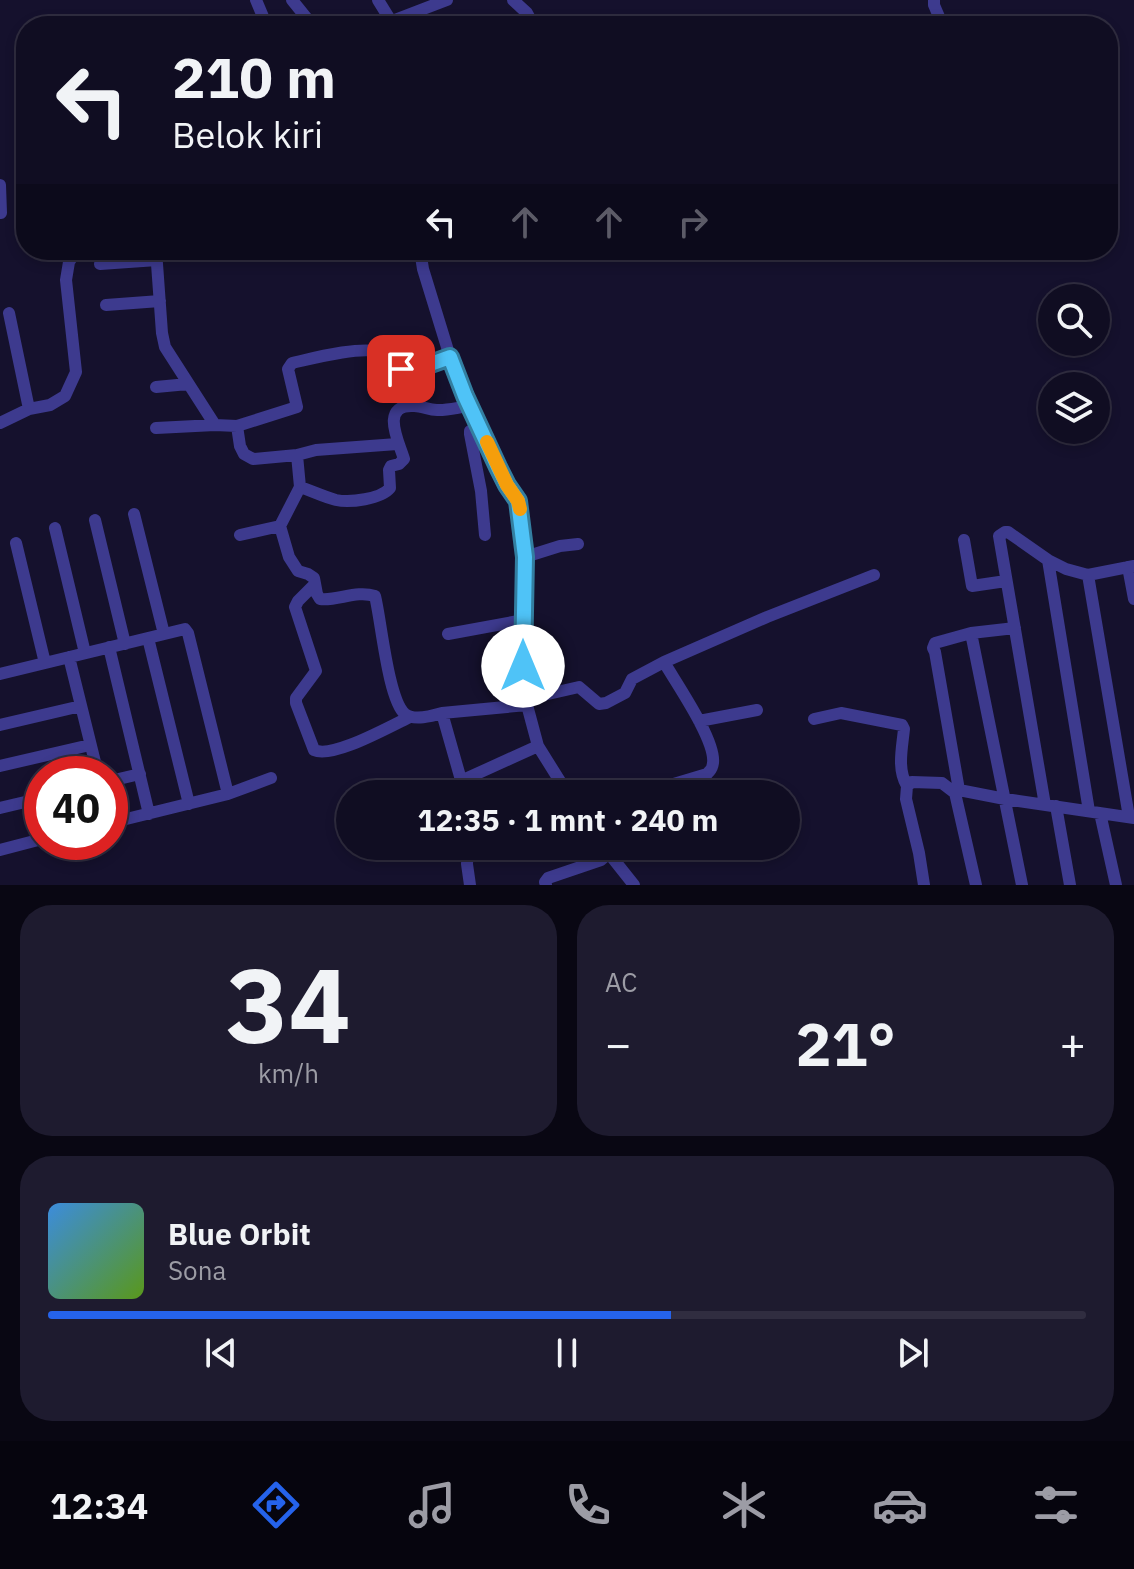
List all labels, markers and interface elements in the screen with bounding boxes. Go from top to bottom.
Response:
text: 210 m [172,41,336,113]
icon: left [40,48,144,152]
text: Belok kiri [172,111,323,158]
icon: left [419,200,463,244]
icon: ahead [503,200,547,244]
icon: ahead [587,200,631,244]
icon: right [671,200,715,244]
map controls [1038,284,1110,444]
button: search [1038,284,1110,356]
pin [367,335,435,403]
icon: arrive [379,347,423,391]
button: layers [1038,372,1110,444]
position arrow [481,624,565,708]
speed limit sign: 40 [24,756,128,860]
text: 12:35 · 1 mnt · 240 m [418,800,718,839]
text: 34 [226,936,351,1072]
text: AC [605,965,637,999]
text: 21° [795,1004,896,1083]
text: − [605,1015,631,1072]
text: + [1060,1015,1086,1072]
text: km/h [258,1056,319,1090]
text: Blue Orbit [168,1214,311,1253]
text: Sona [168,1253,226,1287]
icon: previous [199,1331,243,1375]
icon: pause [545,1331,589,1375]
icon: next [891,1331,935,1375]
icon: directions [248,1477,304,1533]
icon: music [404,1477,460,1533]
icon: phone [560,1477,616,1533]
icon: climate [716,1477,772,1533]
icon: car [872,1477,928,1533]
icon: filters [1028,1477,1084,1533]
text: 12:34 [50,1482,148,1529]

